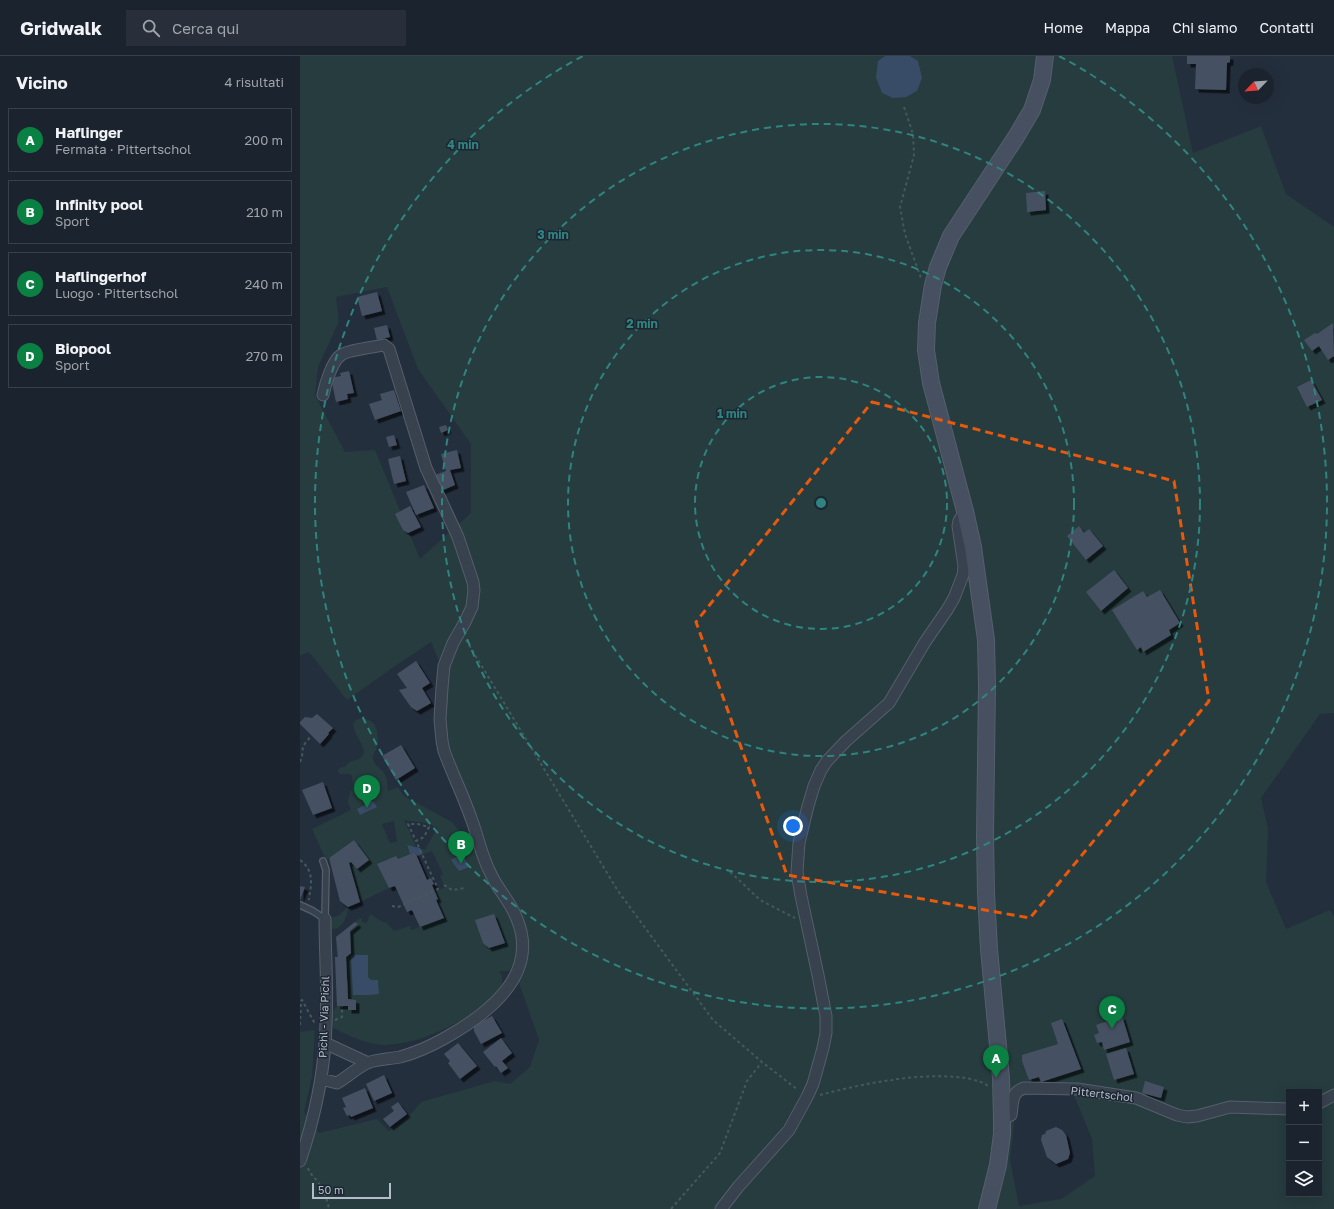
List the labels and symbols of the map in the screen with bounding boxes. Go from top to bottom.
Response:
north arrow [1238,68,1274,104]
text: 4 min [447,137,479,152]
text: 3 min [537,227,569,242]
text: 2 min [626,316,658,331]
text: 1 min [717,406,747,421]
centre of rings [814,496,828,510]
pin: D [354,775,380,808]
your location [783,816,803,836]
pin: B [448,831,474,864]
street label: Pichl - Via Pichl [316,975,331,1058]
pin: C [1099,996,1125,1029]
pin: A [983,1045,1009,1078]
street label: Pittertschol [1070,1083,1135,1104]
scale bar [312,1181,391,1200]

